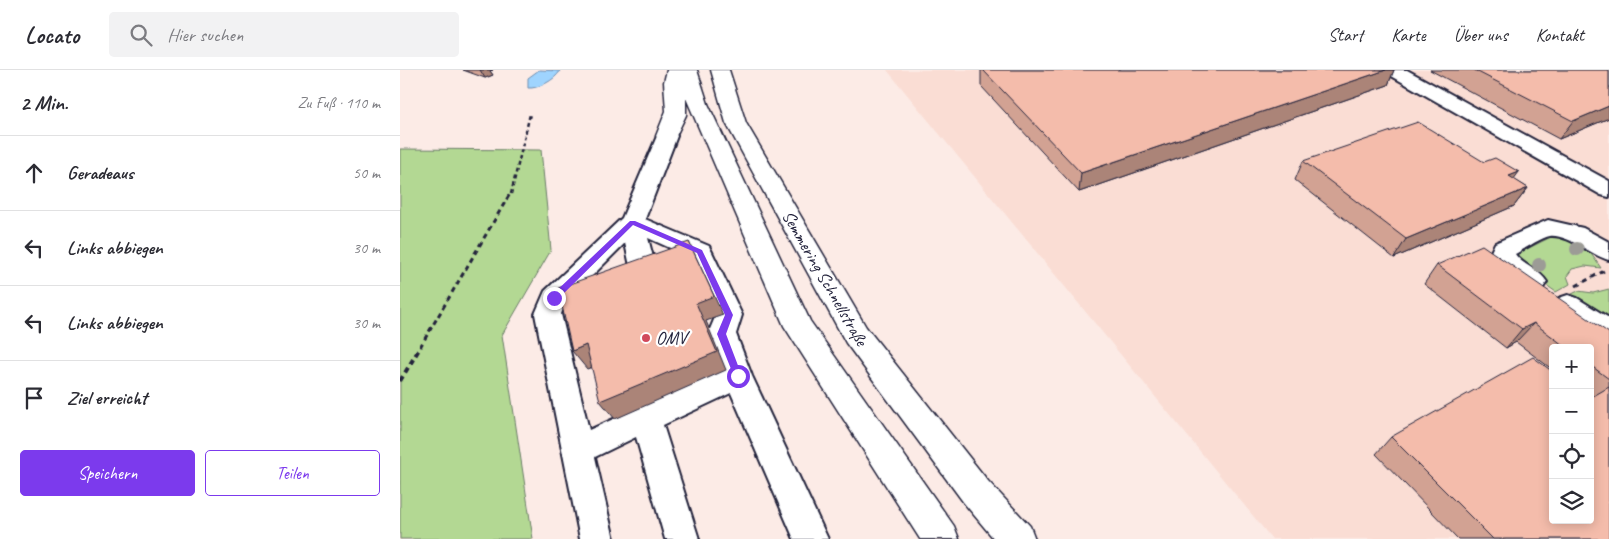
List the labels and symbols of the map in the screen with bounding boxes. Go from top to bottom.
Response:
street label: Semmering Schnellstraße [777,206,873,351]
route end [543,287,566,310]
place label: OMV [656,327,691,349]
marker: OMV [640,332,652,344]
route start [727,365,750,388]

